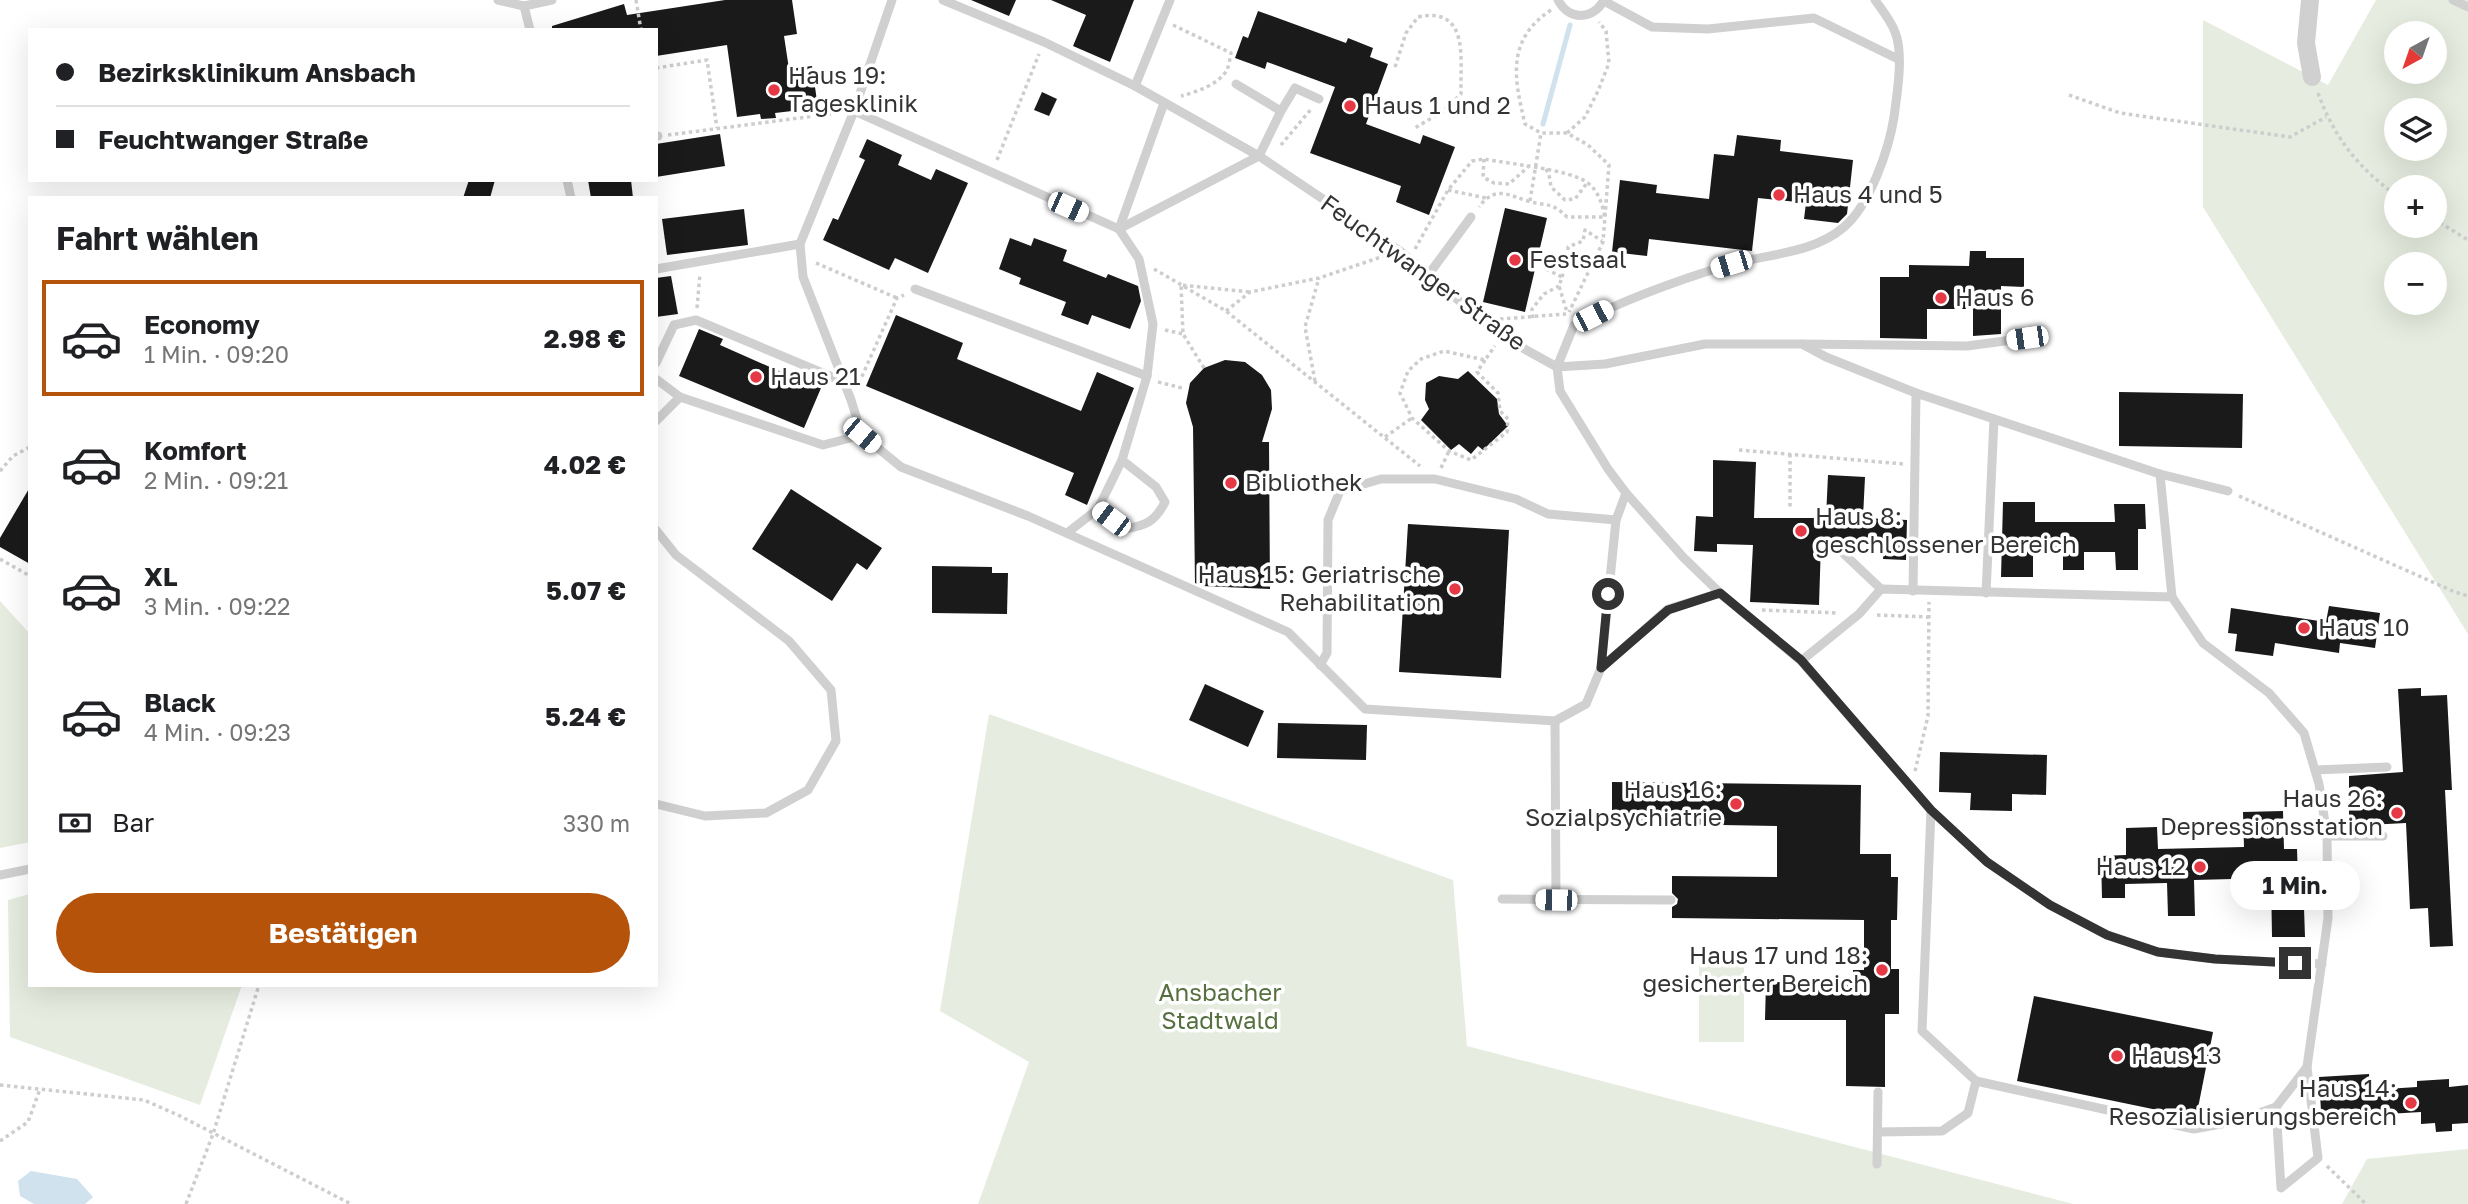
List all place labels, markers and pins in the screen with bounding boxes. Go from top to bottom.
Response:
place label: Haus 19: Tagesklinik [788,60,918,117]
marker: Haus 19: Tagesklinik [766,82,782,98]
place label: Haus 1 und 2 [1364,90,1511,119]
marker: Haus 1 und 2 [1342,98,1358,114]
place label: Haus 4 und 5 [1793,179,1943,208]
marker: Haus 4 und 5 [1771,187,1787,203]
place label: Festsaal [1529,244,1627,273]
marker: Festsaal [1507,252,1523,268]
place label: Haus 6 [1955,282,2035,311]
marker: Haus 6 [1933,290,1949,306]
place label: Haus 21 [770,361,861,390]
marker: Haus 21 [748,369,764,385]
place label: Bibliothek [1245,467,1363,496]
marker: Bibliothek [1223,475,1239,491]
place label: Haus 8: geschlossener Bereich [1815,501,2077,558]
marker: Haus 8: geschlossener Bereich [1793,523,1809,539]
place label: Haus 15: Geriatrische Rehabilitation [1197,559,1441,616]
marker: Haus 15: Geriatrische Rehabilitation [1447,581,1463,597]
place label: Haus 10 [2318,612,2410,641]
marker: Haus 10 [2296,620,2312,636]
place label: Haus 16: Sozialpsychiatrie [1525,774,1722,831]
place label: Haus 26: Depressionsstation [2160,783,2383,840]
marker: Haus 16: Sozialpsychiatrie [1728,796,1744,812]
marker: Haus 26: Depressionsstation [2389,805,2405,821]
place label: Haus 12 [2095,851,2186,880]
marker: Haus 12 [2192,859,2208,875]
place label: Haus 17 und 18: gesicherter Bereich [1642,940,1868,997]
marker: Haus 17 und 18: gesicherter Bereich [1874,962,1890,978]
place label: Haus 13 [2131,1040,2222,1069]
marker: Haus 13 [2109,1048,2125,1064]
place label: Haus 14: Resozialisierungsbereich [2108,1073,2397,1130]
marker: Haus 14: Resozialisierungsbereich [2403,1095,2419,1111]

